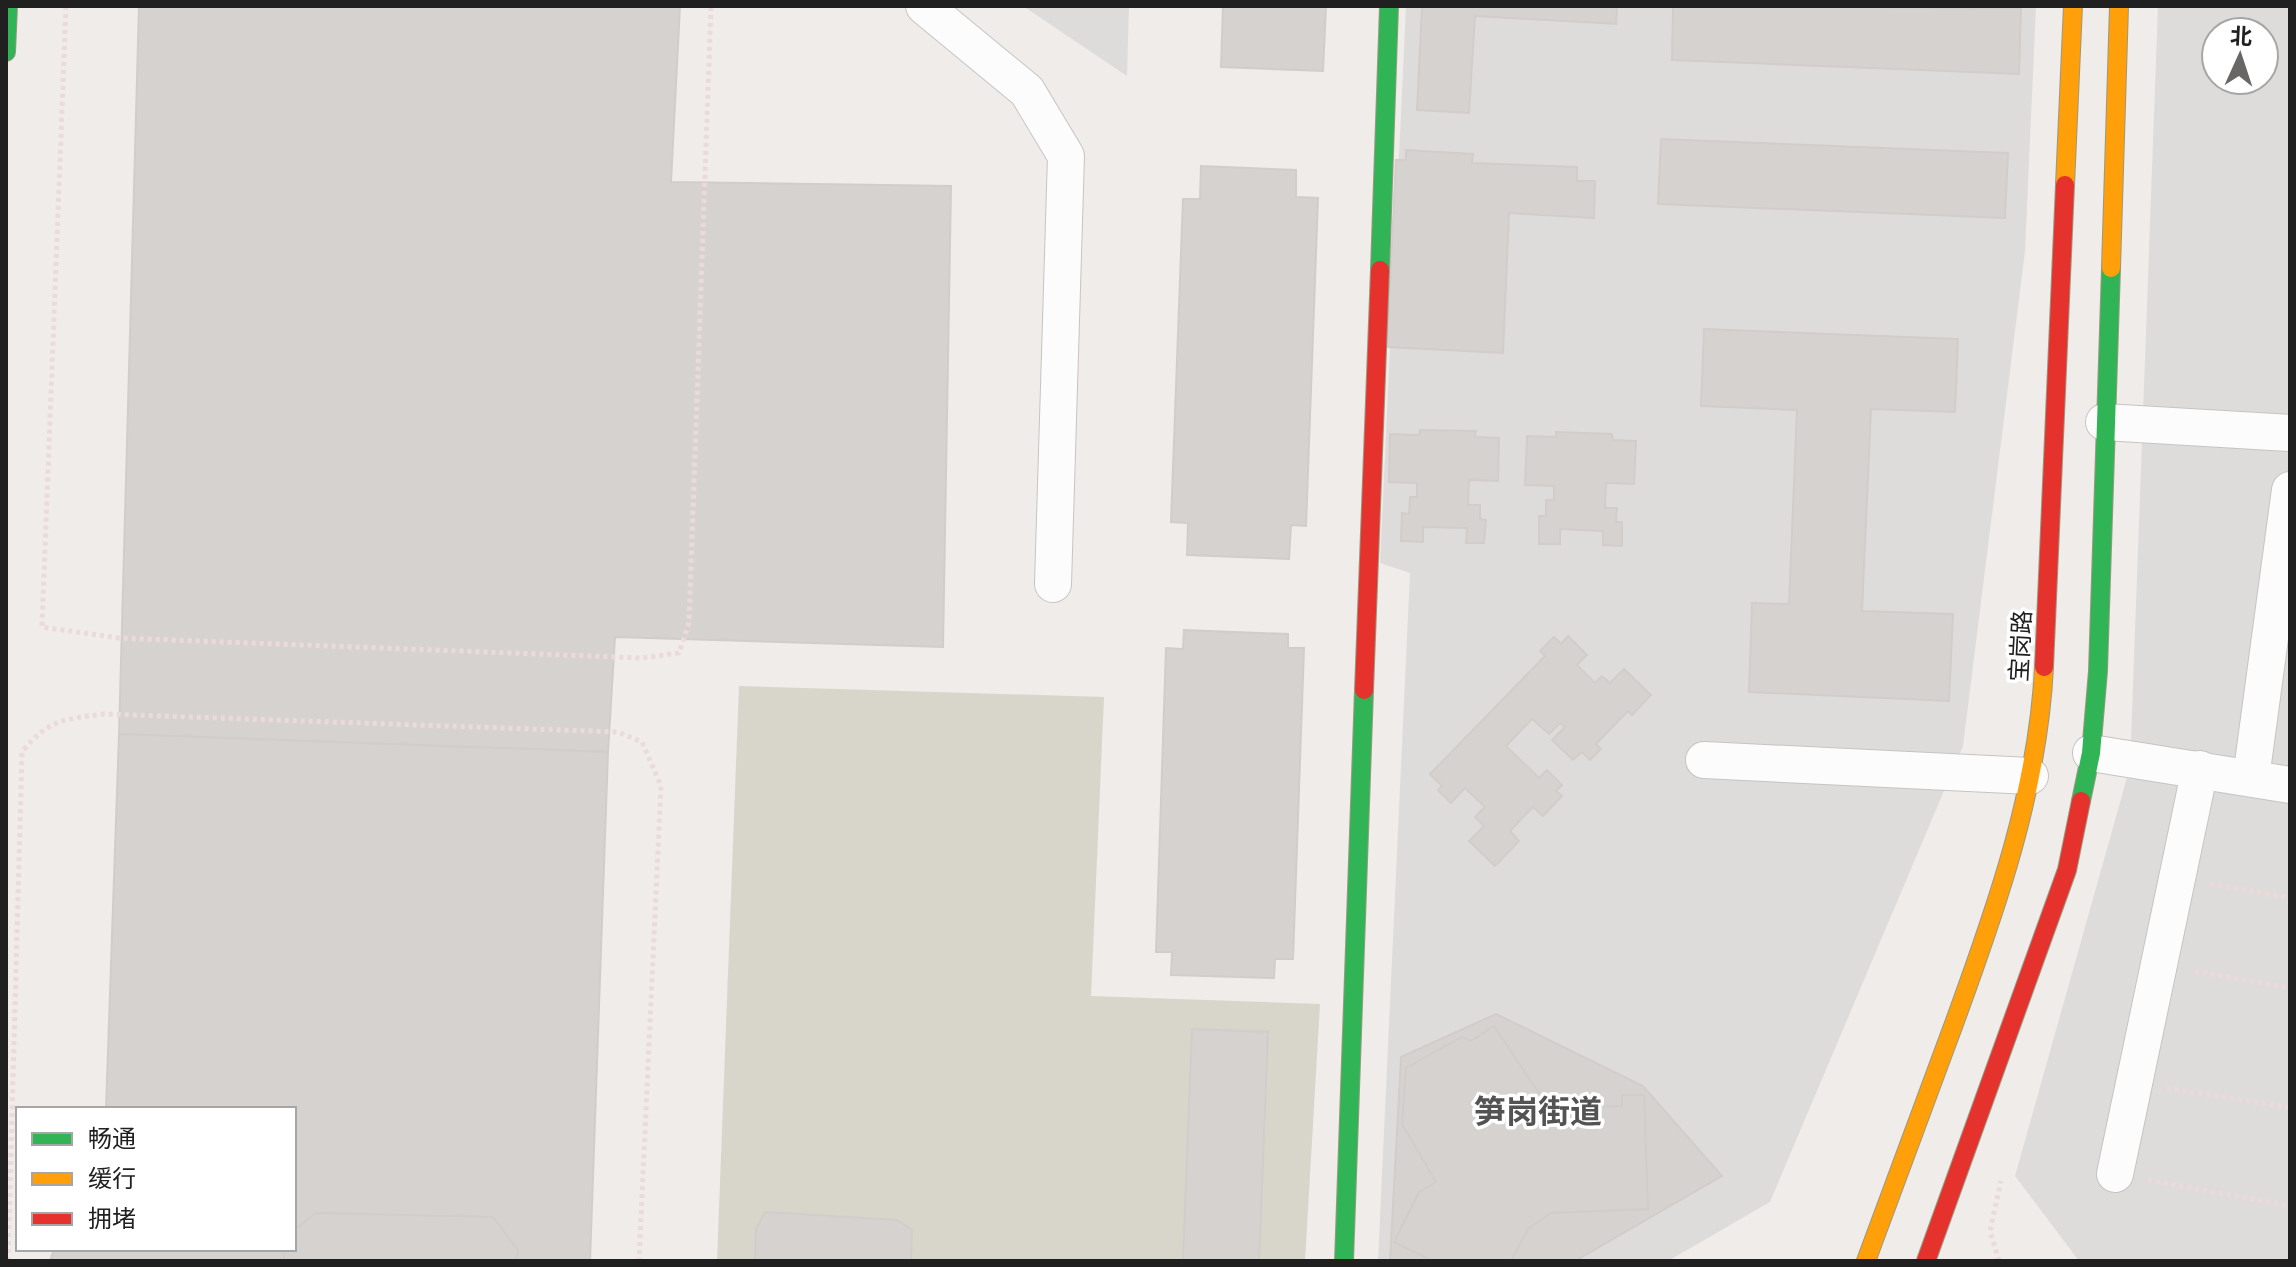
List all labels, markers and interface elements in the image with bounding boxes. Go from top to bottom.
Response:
north arrow [2200,16,2280,96]
text: 北 [2229,22,2253,50]
street label: 宝岗路 [2005,609,2036,683]
district label: 笋岗街道 [1474,1093,1602,1130]
legend [16,1107,296,1251]
text: 畅通 [88,1125,136,1152]
text: 缓行 [88,1165,136,1192]
text: 拥堵 [88,1205,136,1232]

